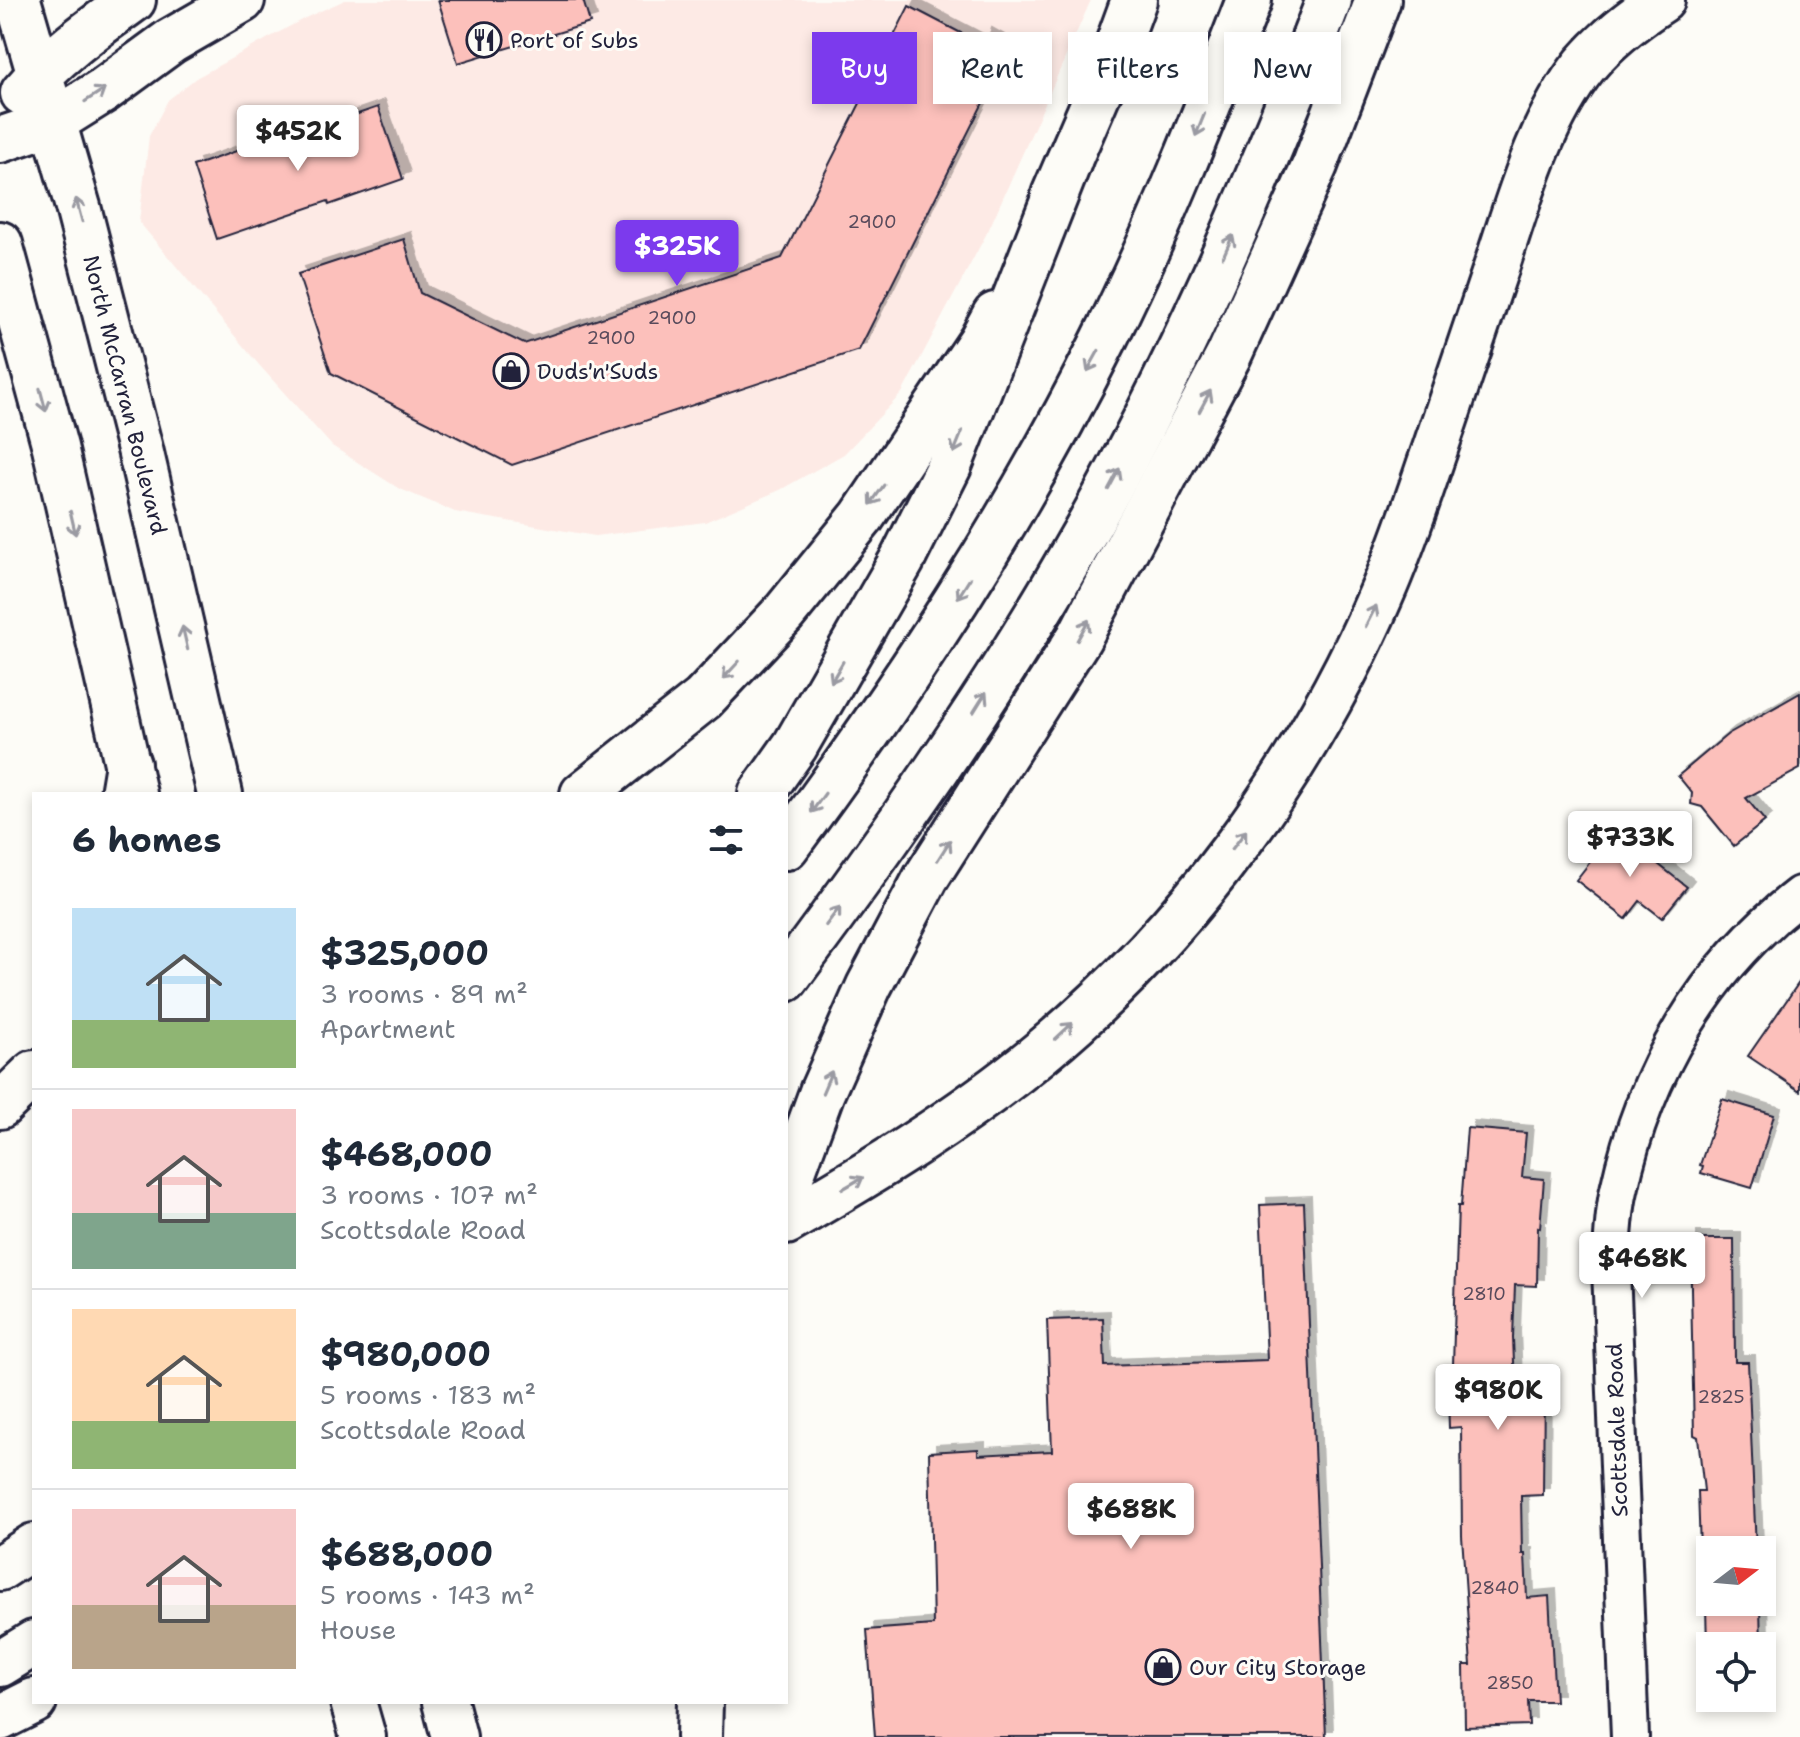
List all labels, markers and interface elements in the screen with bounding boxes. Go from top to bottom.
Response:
restaurant icon: Port of Subs [465,21,503,59]
place label: Port of Subs [510,26,639,55]
chip: Buy [812,32,917,104]
chip: Rent [933,32,1052,104]
chip: Filters [1068,32,1208,104]
chip: New [1224,32,1341,104]
one-way arrow [83,87,106,103]
pin: $452K [242,105,354,173]
one-way arrow [1191,112,1206,137]
text: $452K [255,113,341,148]
one-way arrow [70,197,85,223]
house number: 2900 [847,210,897,234]
pin: $325K [621,220,733,288]
text: $325K [633,228,721,263]
one-way arrow [1222,234,1237,259]
street label: North McCarran Boulevard [76,252,174,538]
house number: 2900 [647,306,697,330]
house number: 2900 [586,326,636,350]
one-way arrow [1084,349,1100,373]
shop icon: Duds'n'Suds [492,352,530,390]
place label: Duds'n'Suds [537,357,659,386]
one-way arrow [36,387,51,413]
one-way arrow [1197,390,1213,413]
one-way arrow [950,429,964,454]
one-way arrow [1107,468,1123,492]
one-way arrow [869,484,885,506]
one-way arrow [66,510,81,535]
one-way arrow [956,576,973,598]
one-way arrow [1363,605,1379,629]
one-way arrow [1075,619,1091,642]
one-way arrow [176,626,191,652]
one-way arrow [721,660,740,680]
one-way arrow [829,660,845,683]
one-way arrow [973,691,989,714]
one-way arrow [810,791,827,813]
pin: $733K [1574,811,1686,879]
text: 6 homes [72,817,221,863]
icon: filters [704,818,748,862]
text: $733K [1586,819,1674,854]
one-way arrow [1231,830,1248,851]
one-way arrow [936,839,952,862]
one-way arrow [824,906,841,927]
text: $325,000 [320,930,489,976]
icon: home [136,940,232,1036]
text: 3 rooms · 89 m² [320,976,528,1011]
text: Apartment [320,1011,456,1046]
one-way arrow [1054,1022,1074,1041]
one-way arrow [820,1070,835,1095]
text: $468,000 [320,1131,493,1177]
icon: home [136,1141,232,1237]
one-way arrow [841,1175,864,1191]
text: 3 rooms · 107 m² [320,1177,538,1212]
text: Scottsdale Road [320,1212,526,1247]
pin: $468K [1586,1232,1698,1300]
text: $468K [1597,1240,1687,1275]
house number: 2810 [1462,1282,1506,1306]
text: $980,000 [320,1331,491,1377]
icon: home [136,1341,232,1437]
street label: Scottsdale Road [1599,1342,1635,1518]
pin: $980K [1442,1364,1554,1432]
text: $980K [1453,1372,1543,1407]
text: 5 rooms · 183 m² [320,1377,536,1412]
house number: 2825 [1698,1385,1744,1409]
text: Scottsdale Road [320,1412,526,1447]
pin: $688K [1075,1483,1187,1551]
text: $688K [1086,1491,1176,1526]
text: $688,000 [320,1531,493,1577]
north arrow [1696,1536,1776,1616]
map controls [1696,1536,1776,1712]
icon: home [136,1541,232,1637]
house number: 2840 [1471,1576,1519,1600]
text: 5 rooms · 143 m² [320,1577,535,1612]
text: House [320,1612,396,1647]
button: locate [1696,1632,1776,1712]
shop icon: Our City Storage [1144,1648,1182,1686]
place label: Our City Storage [1189,1653,1366,1682]
house number: 2850 [1486,1671,1534,1695]

